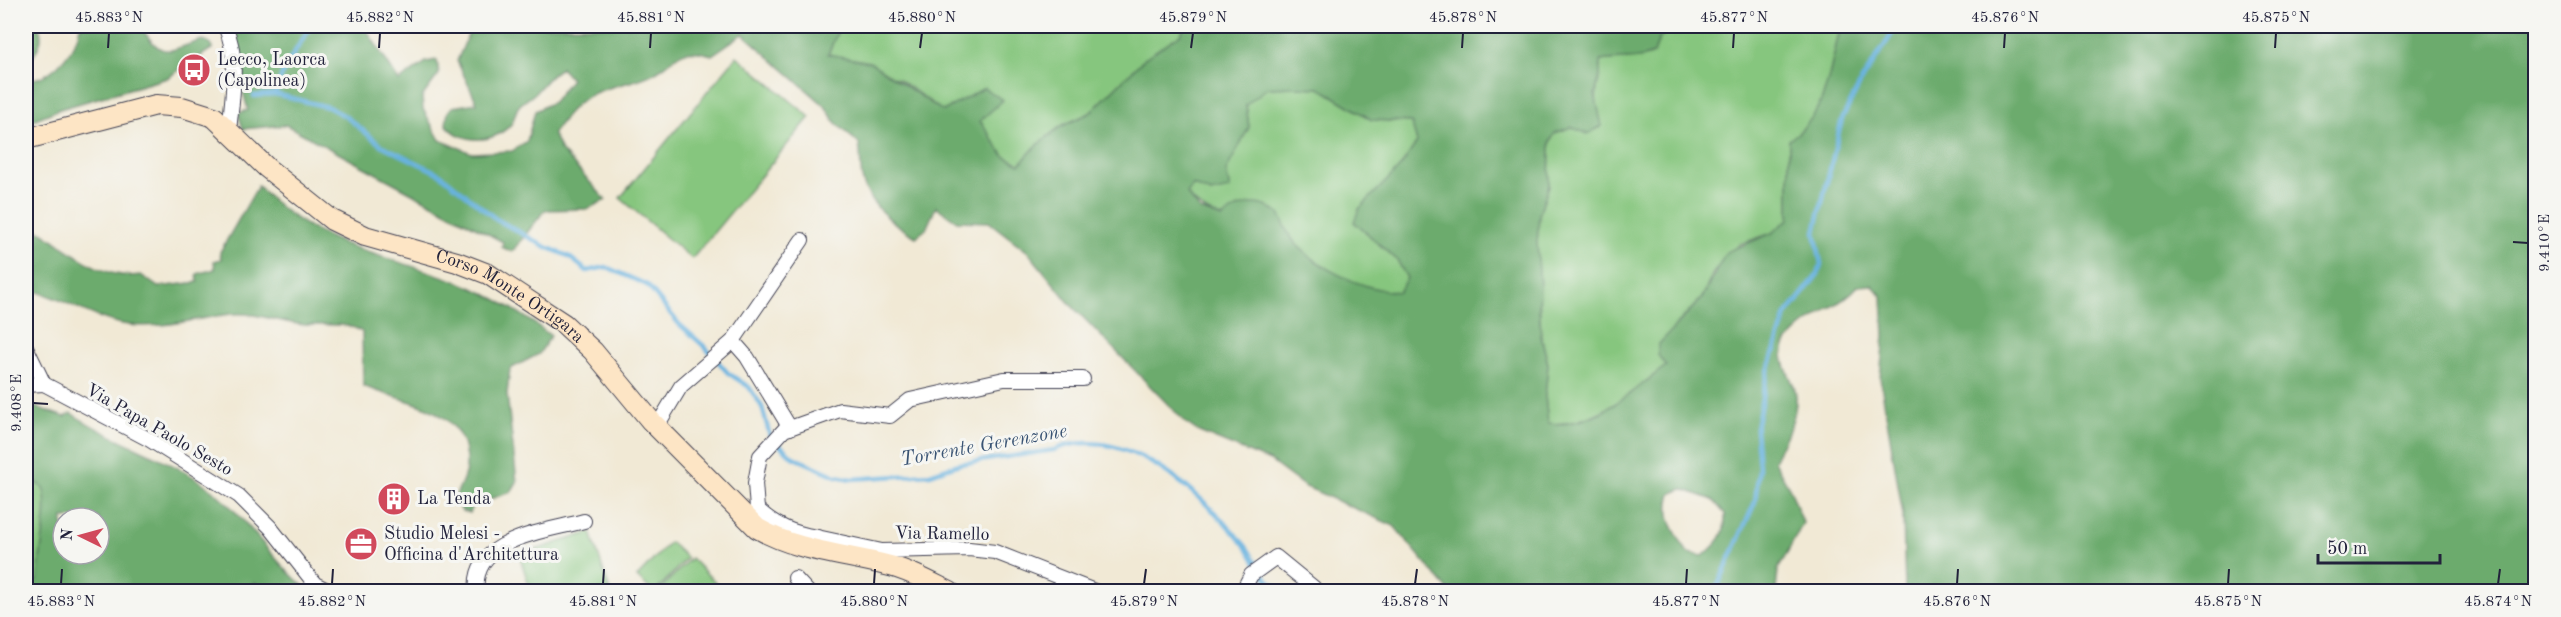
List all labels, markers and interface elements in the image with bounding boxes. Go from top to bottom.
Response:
text: 45.883°N [75,11,143,26]
text: 45.882°N [346,11,414,26]
text: 45.881°N [617,11,685,26]
text: 45.880°N [888,11,956,26]
text: 45.879°N [1159,11,1227,26]
text: 45.878°N [1429,11,1497,26]
text: 45.877°N [1700,11,1768,26]
text: 45.876°N [1971,11,2039,26]
text: 45.875°N [2242,11,2310,26]
place label: Lecco, Laorca (Capolinea) [217,51,326,90]
bus stop icon: Lecco, Laorca (Capolinea) [176,52,212,88]
text: 9.410°E [2538,214,2553,272]
street label: Corso Monte Ortigara [433,247,587,347]
text: 9.408°E [10,374,25,432]
street label: Via Papa Paolo Sesto [83,381,235,479]
water label: Torrente Gerenzone [899,421,1069,471]
building icon: La Tenda [376,481,412,517]
place label: La Tenda [417,490,491,508]
north arrow [51,506,111,566]
street label: Via Ramello [894,524,990,544]
place label: Studio Melesi - Officina d'Architettura [384,525,559,564]
office icon: Studio Melesi - Officina d'Architettura [343,526,379,562]
text: N [60,527,77,542]
scale bar [2318,527,2440,565]
text: 50 m [2327,540,2367,558]
text: 45.883°N [27,595,95,610]
text: 45.882°N [298,595,366,610]
text: 45.881°N [569,595,637,610]
text: 45.880°N [840,595,908,610]
text: 45.879°N [1110,595,1178,610]
text: 45.878°N [1381,595,1449,610]
text: 45.877°N [1652,595,1720,610]
text: 45.876°N [1923,595,1991,610]
text: 45.875°N [2194,595,2262,610]
text: 45.874°N [2464,595,2532,610]

